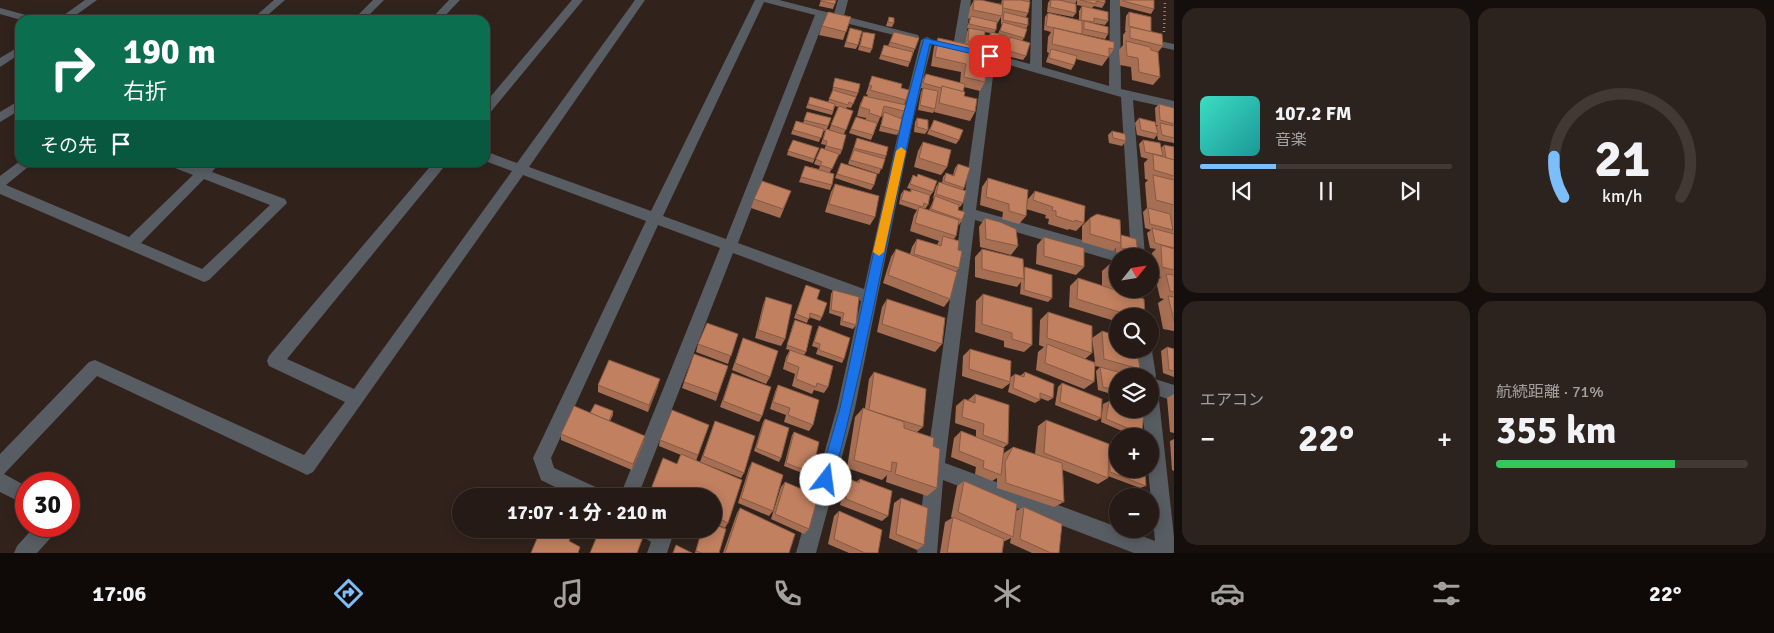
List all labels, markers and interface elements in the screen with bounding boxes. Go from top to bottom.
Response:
text: 190 m [123,30,216,73]
icon: right [40,35,105,100]
pin [969,35,1011,77]
icon: arrive [976,42,1004,70]
text: 右折 [123,78,167,105]
text: 107.2 FM [1275,102,1352,126]
text: 21 [1594,127,1650,191]
icon: arrive [107,130,135,158]
text: 音楽 [1275,130,1307,150]
text: その先 [40,134,97,158]
icon: previous [1228,177,1256,205]
icon: pause [1312,177,1340,205]
icon: next [1396,177,1424,205]
text: km/h [1602,185,1642,207]
north arrow [1109,248,1159,298]
map controls [1109,248,1159,538]
button: search [1109,308,1159,358]
button: layers [1109,368,1159,418]
text: 航続距離 · 71% [1496,382,1604,402]
text: エアコン [1200,390,1264,410]
text: 355 km [1496,407,1617,454]
text: 22° [1298,415,1354,462]
text: − [1200,422,1215,456]
text: + [1437,422,1452,456]
button: + [1109,428,1159,478]
position arrow [799,453,851,505]
speed limit sign: 30 [15,472,80,537]
button: − [1109,488,1159,538]
text: 17:07 · 1 分 · 210 m [507,501,667,525]
icon: directions [331,576,366,611]
icon: music [551,576,586,611]
icon: phone [770,576,805,611]
icon: climate [990,576,1025,611]
icon: car [1210,576,1245,611]
icon: filters [1429,576,1464,611]
text: 17:06 [92,580,146,607]
text: 22° [1649,580,1682,607]

